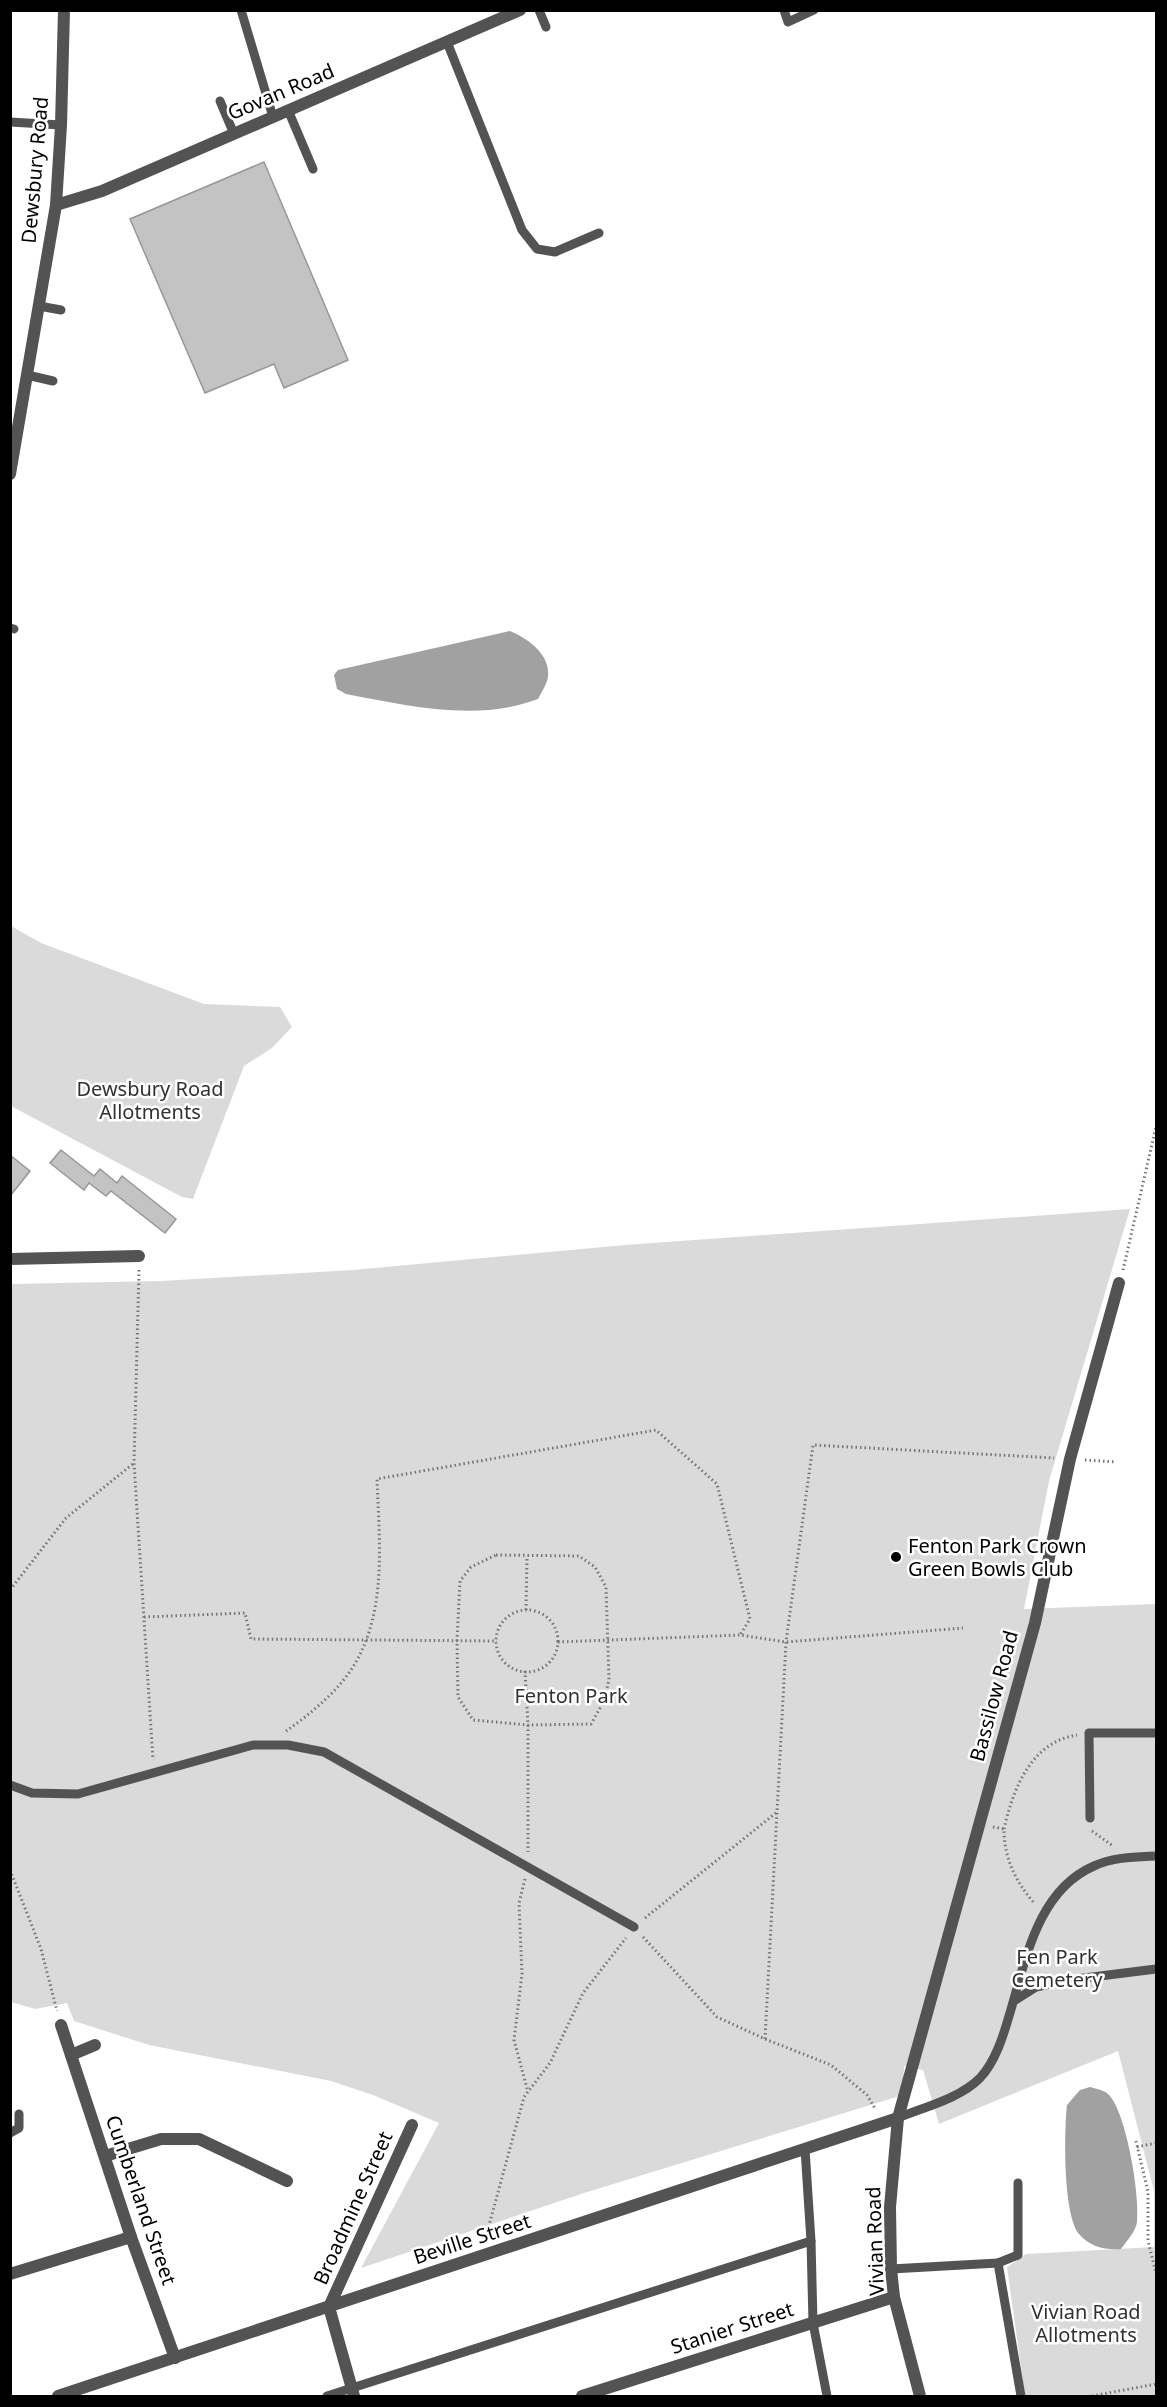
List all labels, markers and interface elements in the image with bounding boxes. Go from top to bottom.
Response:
street label: Govan Road [223,57,338,126]
street label: Dewsbury Road [15,95,54,244]
park label: Dewsbury Road Allotments [76,1075,224,1125]
place label: Fenton Park Crown Green Bowls Club [908,1532,1087,1582]
marker: Fenton Park Crown Green Bowls Club [889,1550,903,1564]
street label: Bassilow Road [963,1627,1024,1764]
park label: Fenton Park [514,1682,628,1709]
park label: Fen Park Cemetery [1012,1943,1103,1993]
street label: Cumberland Street [100,2111,183,2288]
street label: Broadmine Street [307,2127,398,2289]
street label: Vivian Road [859,2186,890,2296]
street label: Beville Street [410,2207,534,2270]
street label: Stanier Street [667,2295,797,2360]
park label: Vivian Road Allotments [1031,2298,1141,2348]

